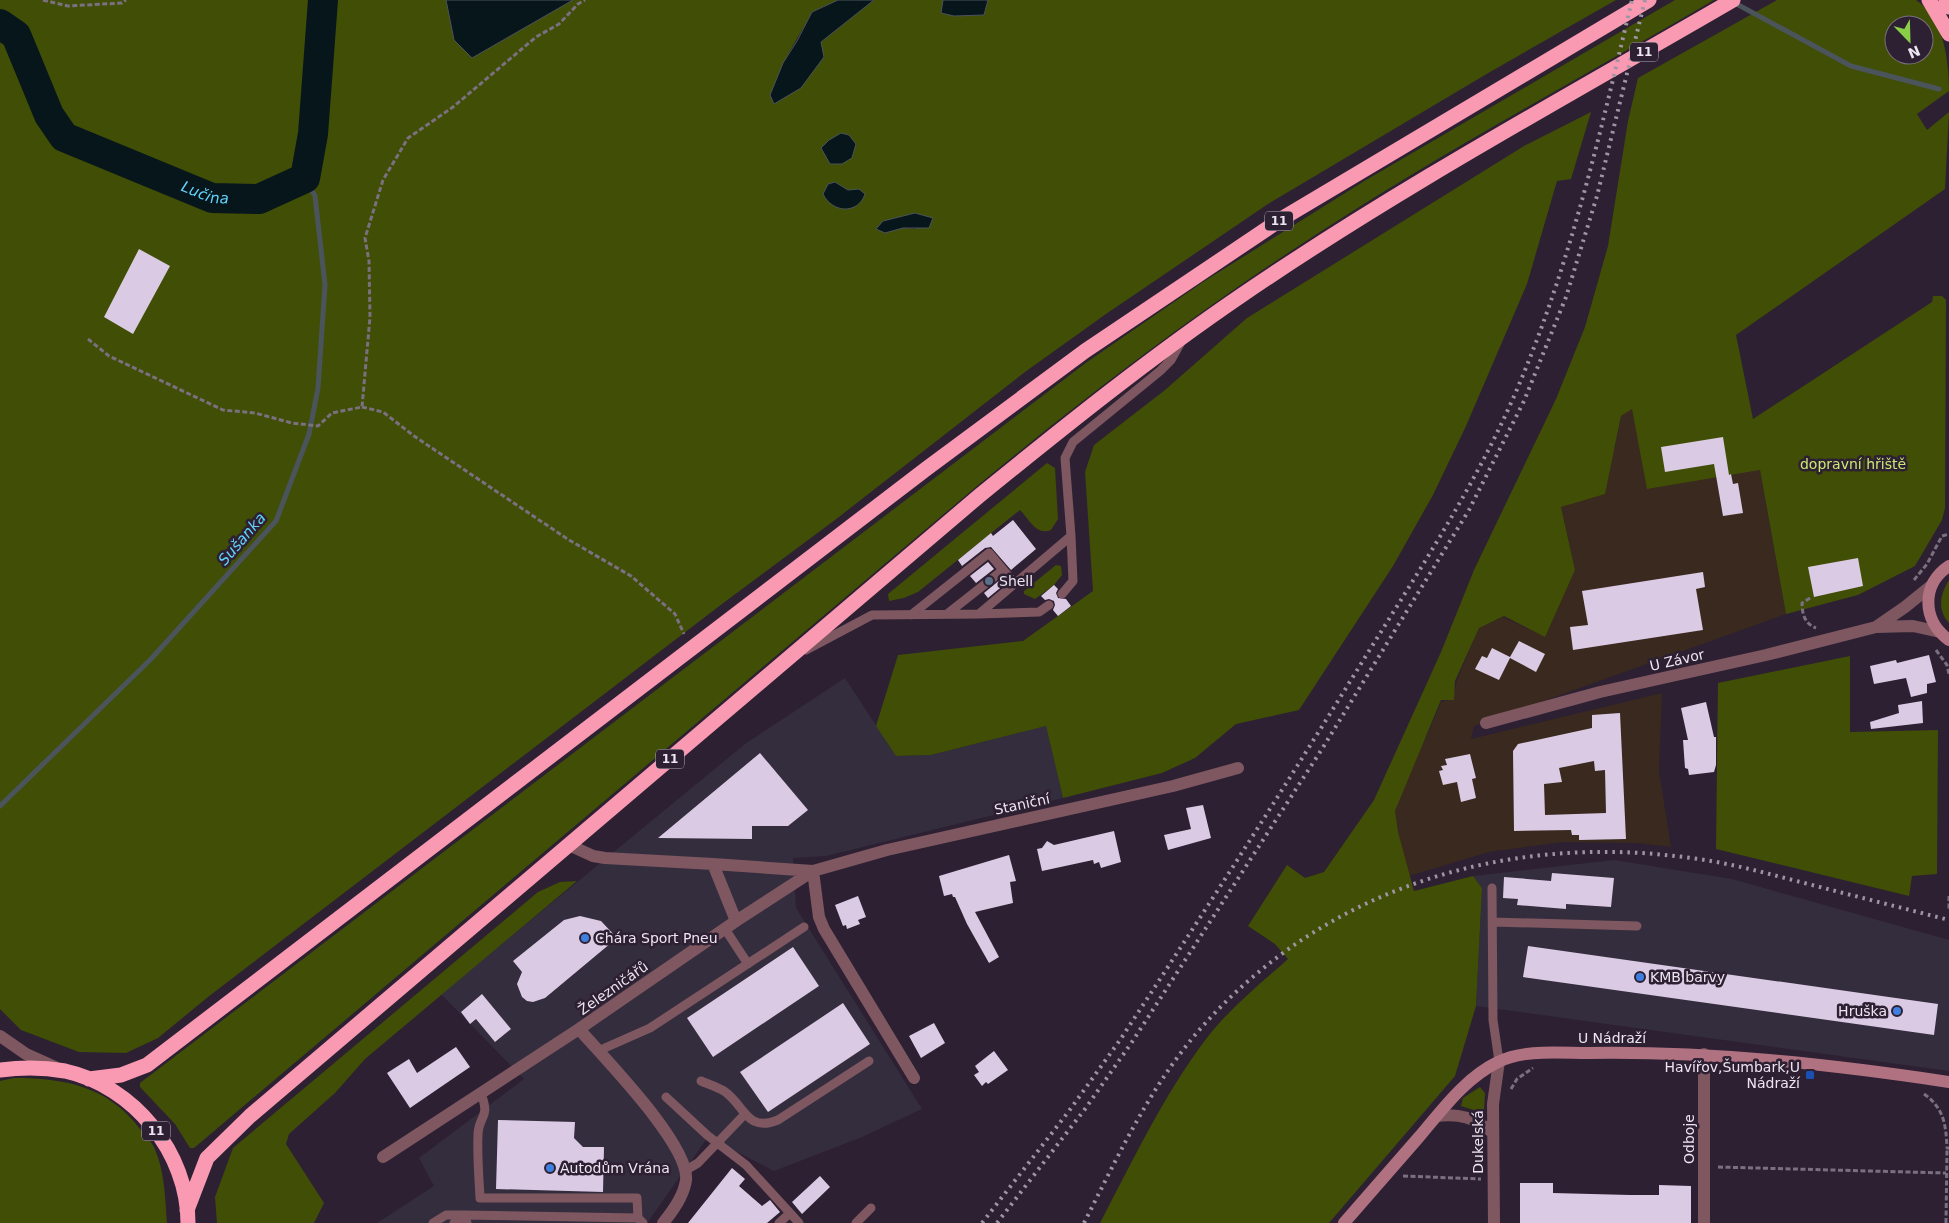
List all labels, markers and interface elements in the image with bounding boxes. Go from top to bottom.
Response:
north arrow [1884,15,1934,65]
road number: 11 [1630,42,1658,62]
text: N [1906,42,1923,62]
water label: Lučina [179,177,229,207]
road number: 11 [1265,212,1293,230]
park label: dopravní hřiště [1800,456,1906,472]
water label: Sušanka [214,509,270,569]
place label: Shell [999,573,1033,589]
marker: Shell [983,575,995,587]
street label: U Závor [1648,646,1706,674]
road number: 11 [656,750,684,769]
street label: Staniční [993,790,1052,818]
place label: Chára Sport Pneu [595,930,718,946]
marker: Chára Sport Pneu [579,932,591,944]
street label: Železničářů [574,957,651,1018]
place label: KMB barvy [1650,969,1725,985]
marker: KMB barvy [1634,971,1646,983]
place label: Hruška [1838,1003,1887,1019]
marker: Hruška [1891,1005,1903,1017]
street label: U Nádraží [1578,1030,1647,1046]
place label: Havířov,Šumbark,U Nádraží [1665,1058,1801,1091]
marker: Havířov,Šumbark,U Nádraží [1804,1069,1816,1081]
street label: Dukelská [1470,1110,1486,1174]
street label: Odboje [1681,1114,1697,1164]
road number: 11 [142,1122,170,1140]
place label: Autodům Vrána [560,1160,670,1176]
marker: Autodům Vrána [544,1162,556,1174]

